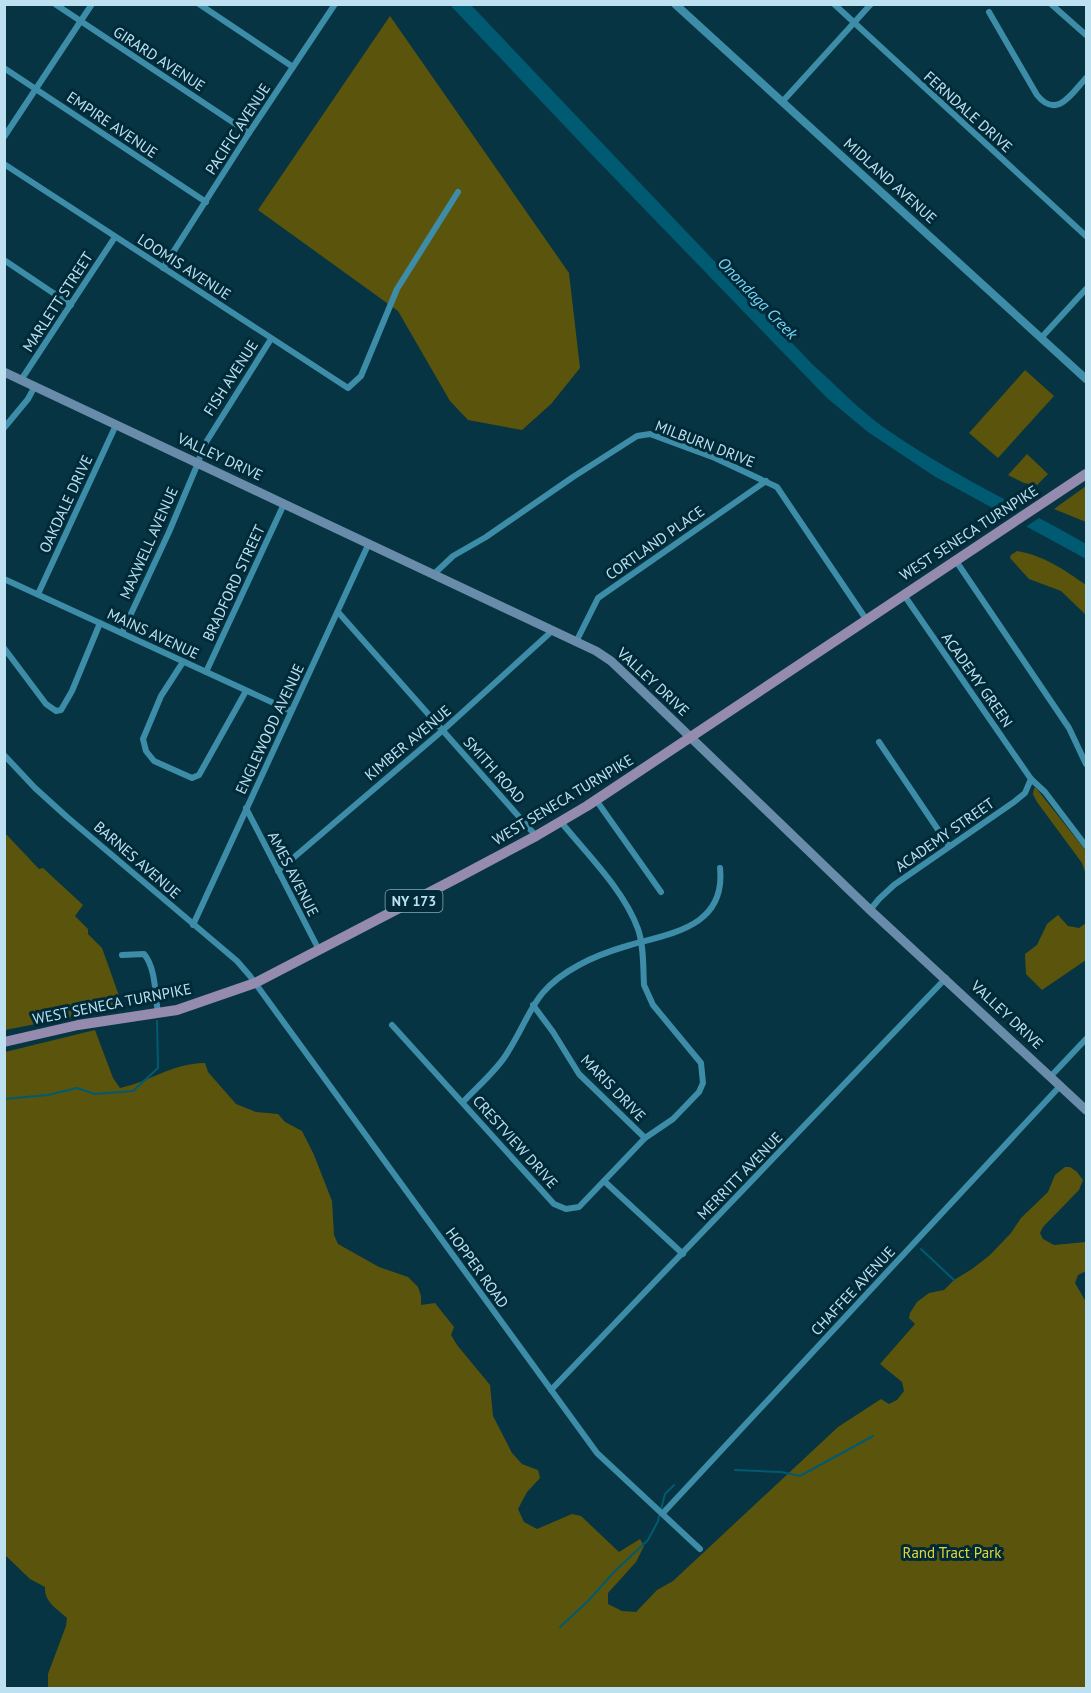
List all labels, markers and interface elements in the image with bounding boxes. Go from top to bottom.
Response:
street label: GIRARD AVENUE [110,22,209,95]
street label: FERNDALE DRIVE [920,67,1016,156]
street label: PACIFIC AVENUE [201,80,274,178]
street label: EMPIRE AVENUE [63,87,161,162]
street label: MIDLAND AVENUE [840,134,941,227]
street label: LOOMIS AVENUE [134,229,235,304]
street label: MARLETT STREET [18,248,97,355]
water label: Onondaga Creek [714,253,803,344]
street label: FISH AVENUE [199,336,262,419]
street label: MILBURN DRIVE [653,416,758,471]
street label: VALLEY DRIVE [174,428,266,485]
street label: OAKDALE DRIVE [35,452,96,556]
street label: WEST SENECA TURNPIKE [896,481,1042,584]
street label: MAXWELL AVENUE [115,484,182,602]
street label: CORTLAND PLACE [602,501,708,584]
street label: BRADFORD STREET [198,521,269,644]
street label: MAINS AVENUE [104,604,202,663]
street label: ACADEMY GREEN [938,629,1017,731]
street label: VALLEY DRIVE [613,643,693,720]
street label: ENGLEWOOD AVENUE [231,661,308,797]
street label: KIMBER AVENUE [361,701,455,784]
street label: SMITH ROAD [459,732,529,807]
street label: WEST SENECA TURNPIKE [489,750,637,849]
street label: ACADEMY STREET [891,793,998,876]
street label: BARNES AVENUE [90,817,185,902]
street label: AMES AVENUE [264,828,323,919]
road number: NY 173 [386,890,442,912]
street label: VALLEY DRIVE [967,976,1047,1053]
street label: WEST SENECA TURNPIKE [31,979,193,1028]
street label: MARIS DRIVE [577,1050,650,1125]
street label: CRESTVIEW DRIVE [469,1091,562,1192]
street label: MERRITT AVENUE [693,1128,786,1223]
street label: HOPPER ROAD [442,1224,513,1312]
street label: CHAFFEE AVENUE [806,1242,899,1339]
park label: Rand Tract Park [903,1543,1002,1562]

